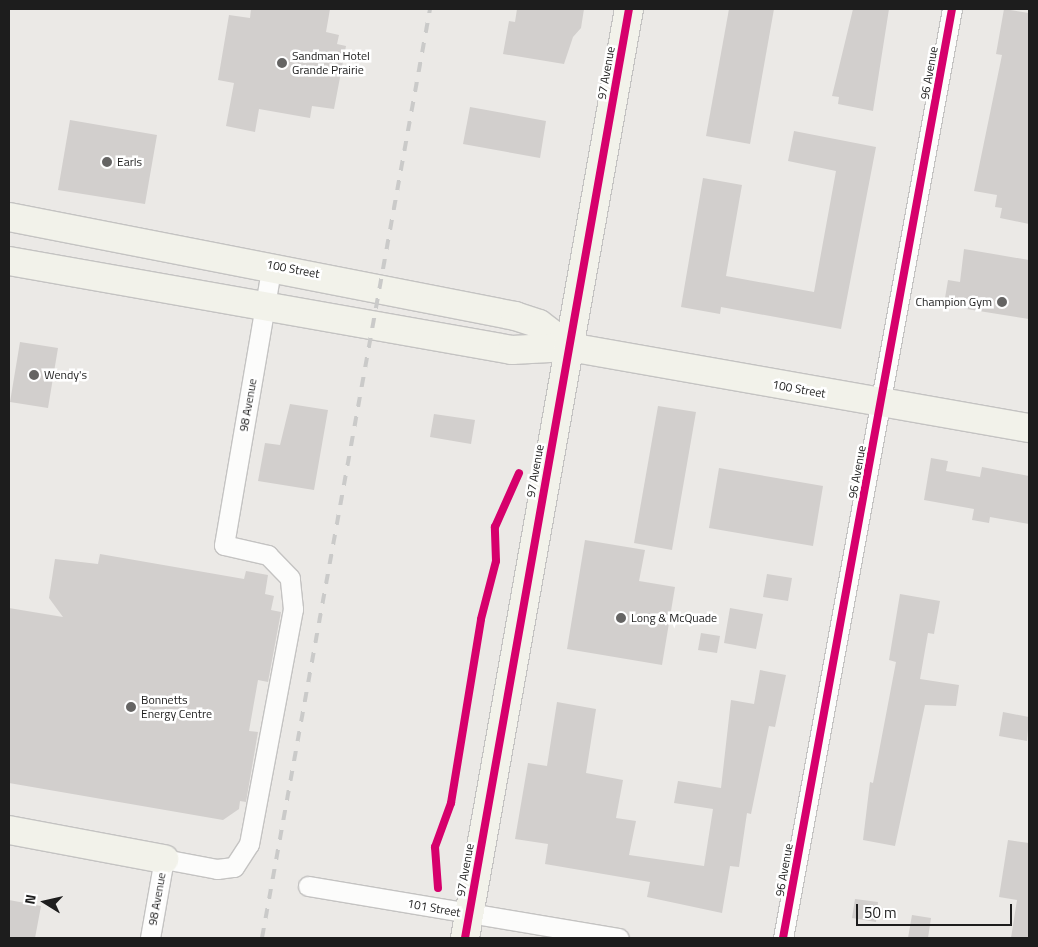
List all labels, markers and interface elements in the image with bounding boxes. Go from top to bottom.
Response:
street label: 97 Avenue [594,45,618,101]
street label: 96 Avenue [917,45,941,101]
place label: Sandman Hotel Grande Prairie [292,49,370,77]
marker: Sandman Hotel Grande Prairie [276,57,288,69]
place label: Earls [117,155,142,169]
marker: Earls [101,156,113,168]
street label: 100 Street [265,257,321,281]
place label: Champion Gym [915,295,992,309]
marker: Champion Gym [996,296,1008,308]
place label: Wendy's [44,368,87,382]
marker: Wendy's [28,369,40,381]
street label: 98 Avenue [236,377,260,433]
street label: 100 Street [771,377,827,401]
street label: 97 Avenue [523,443,547,499]
street label: 96 Avenue [845,444,869,500]
place label: Long & McQuade [631,611,717,625]
marker: Long & McQuade [615,612,627,624]
place label: Bonnetts Energy Centre [141,693,212,721]
marker: Bonnetts Energy Centre [125,701,137,713]
street label: 97 Avenue [453,842,477,898]
street label: 96 Avenue [772,842,796,898]
street label: 98 Avenue [145,871,169,927]
north arrow [20,877,70,927]
text: N [19,893,41,906]
scale bar [858,894,1014,926]
street label: 101 Street [406,896,462,920]
text: 50 m [864,901,897,924]

